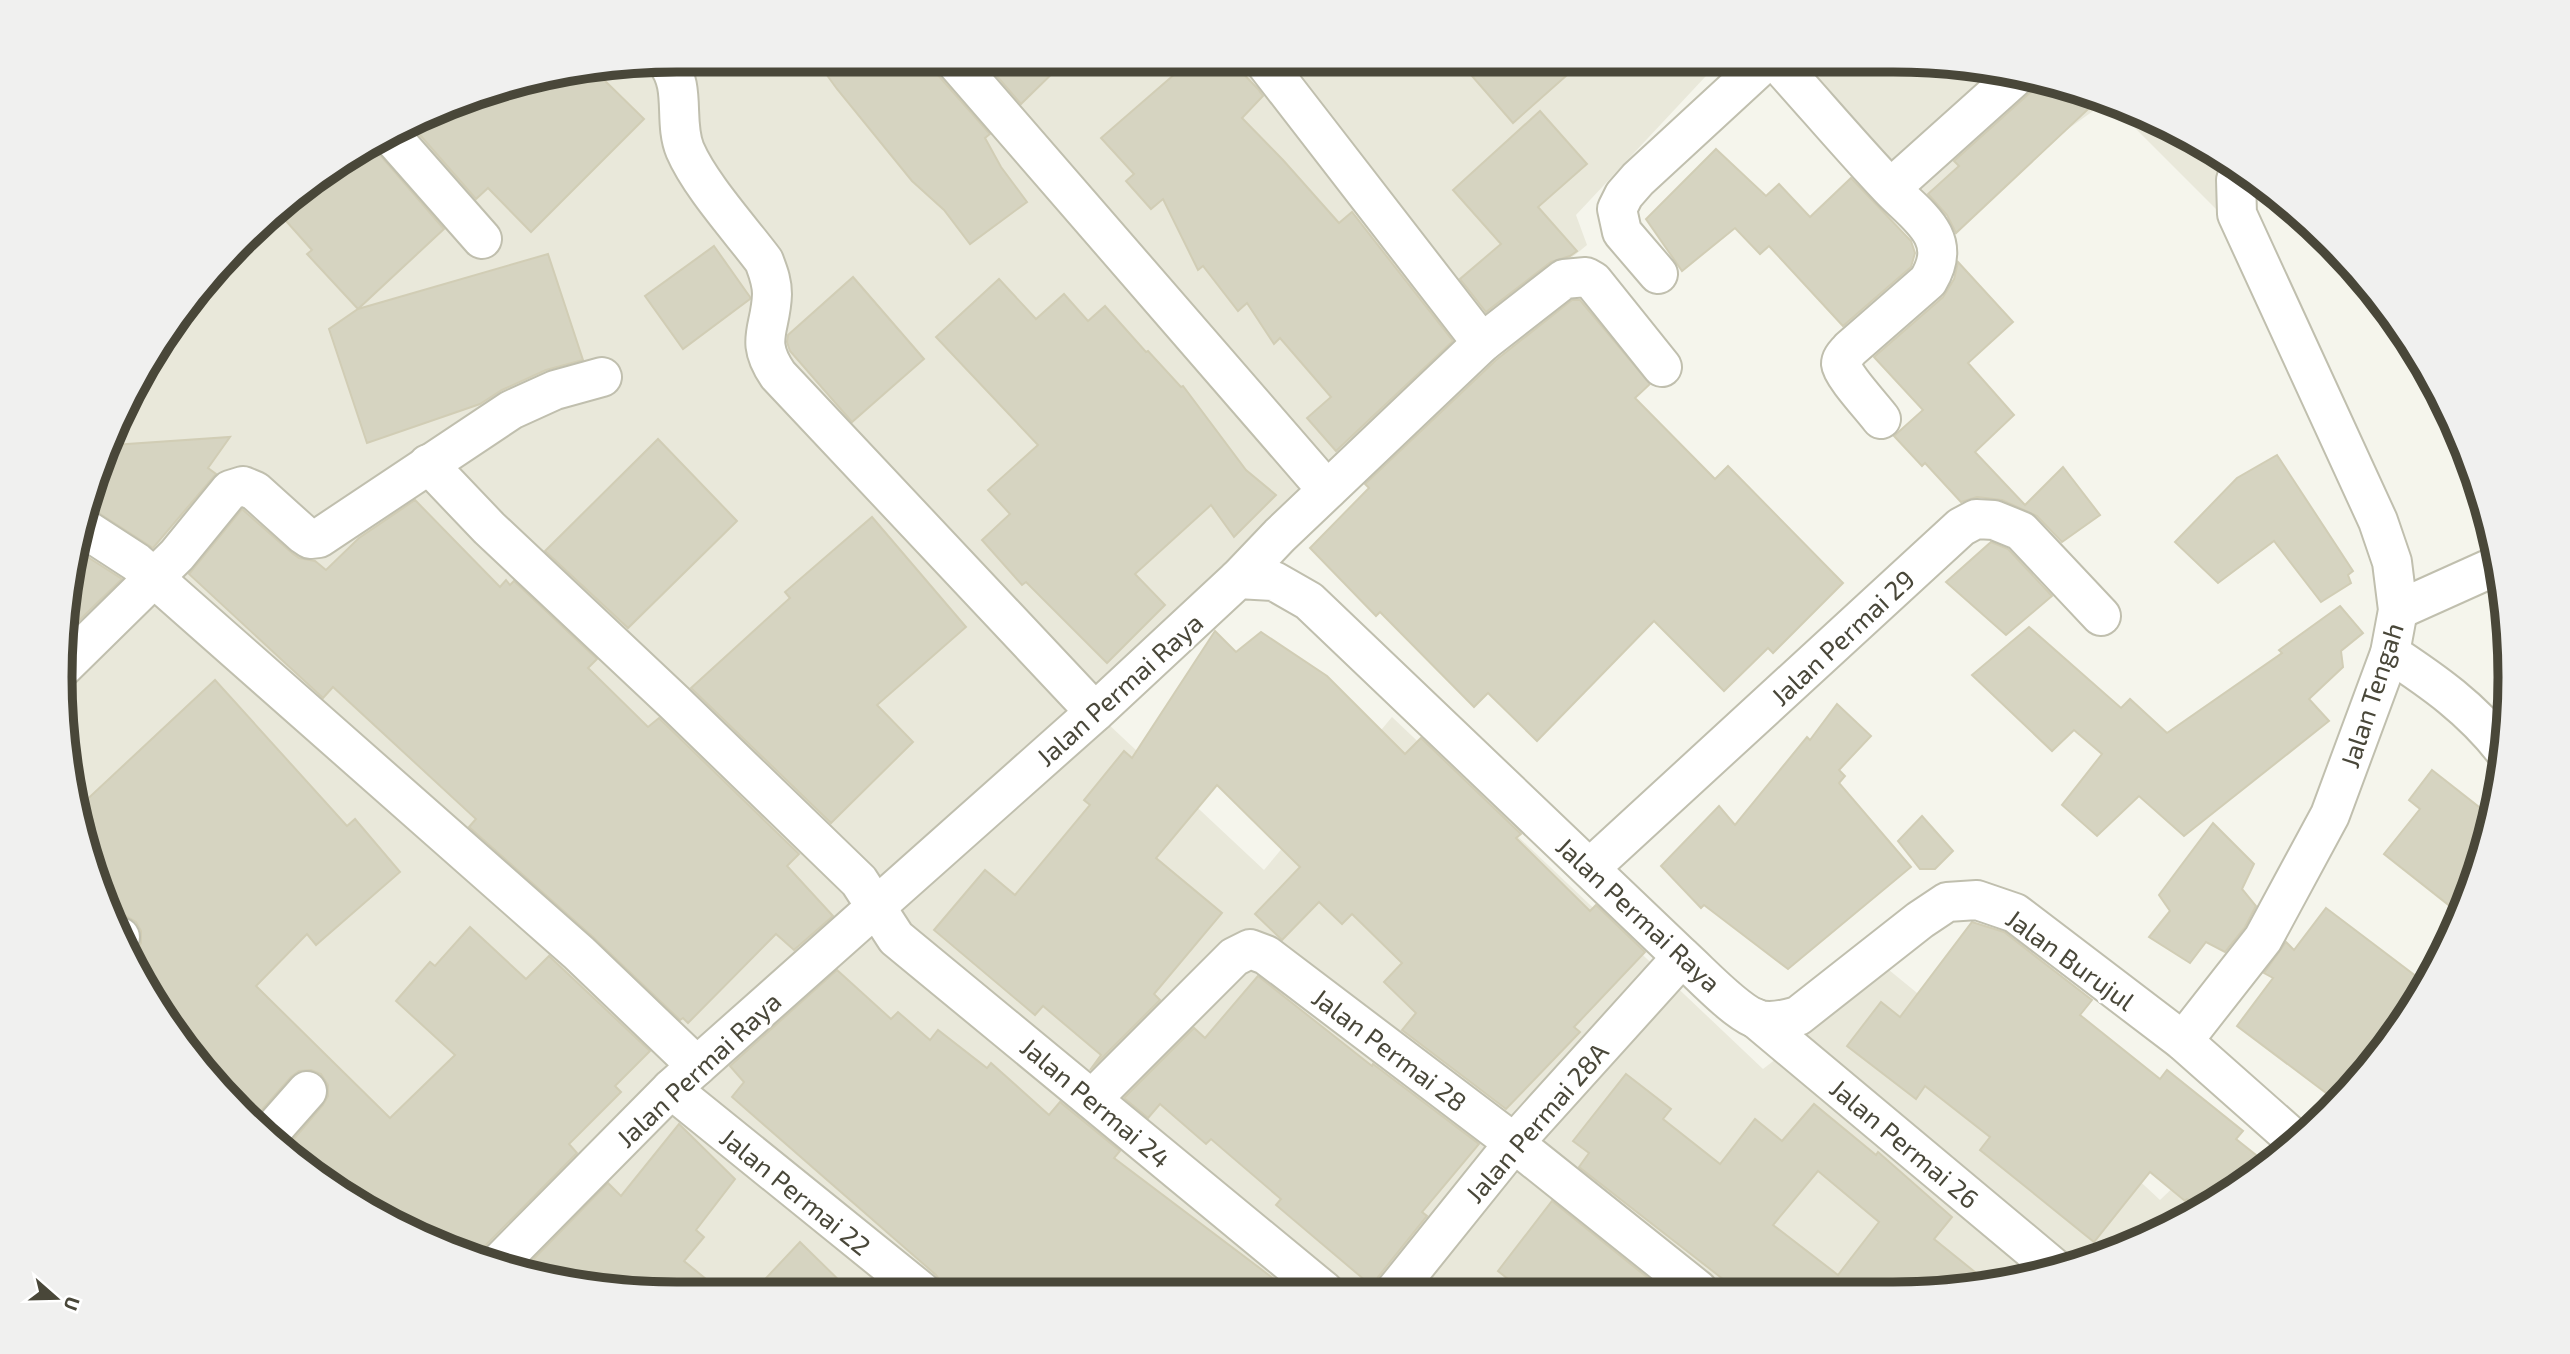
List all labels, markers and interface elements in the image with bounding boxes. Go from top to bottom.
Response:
street label: Jalan Permai 29 [1764,563,1920,711]
street label: Jalan Permai Raya [1029,606,1209,772]
street label: Jalan Tengah [2333,619,2409,771]
street label: Jalan Permai Raya [1550,830,1728,998]
street label: Jalan Burujul [2001,902,2142,1016]
street label: Jalan Permai 28 [1307,981,1473,1117]
street label: Jalan Permai Raya [609,985,787,1153]
street label: Jalan Permai 24 [1015,1031,1177,1173]
street label: Jalan Permai 28A [1458,1036,1614,1208]
street label: Jalan Permai 26 [1824,1072,1986,1214]
street label: Jalan Permai 22 [715,1121,877,1261]
north arrow [21,1263,91,1333]
text: U [59,1294,85,1314]

